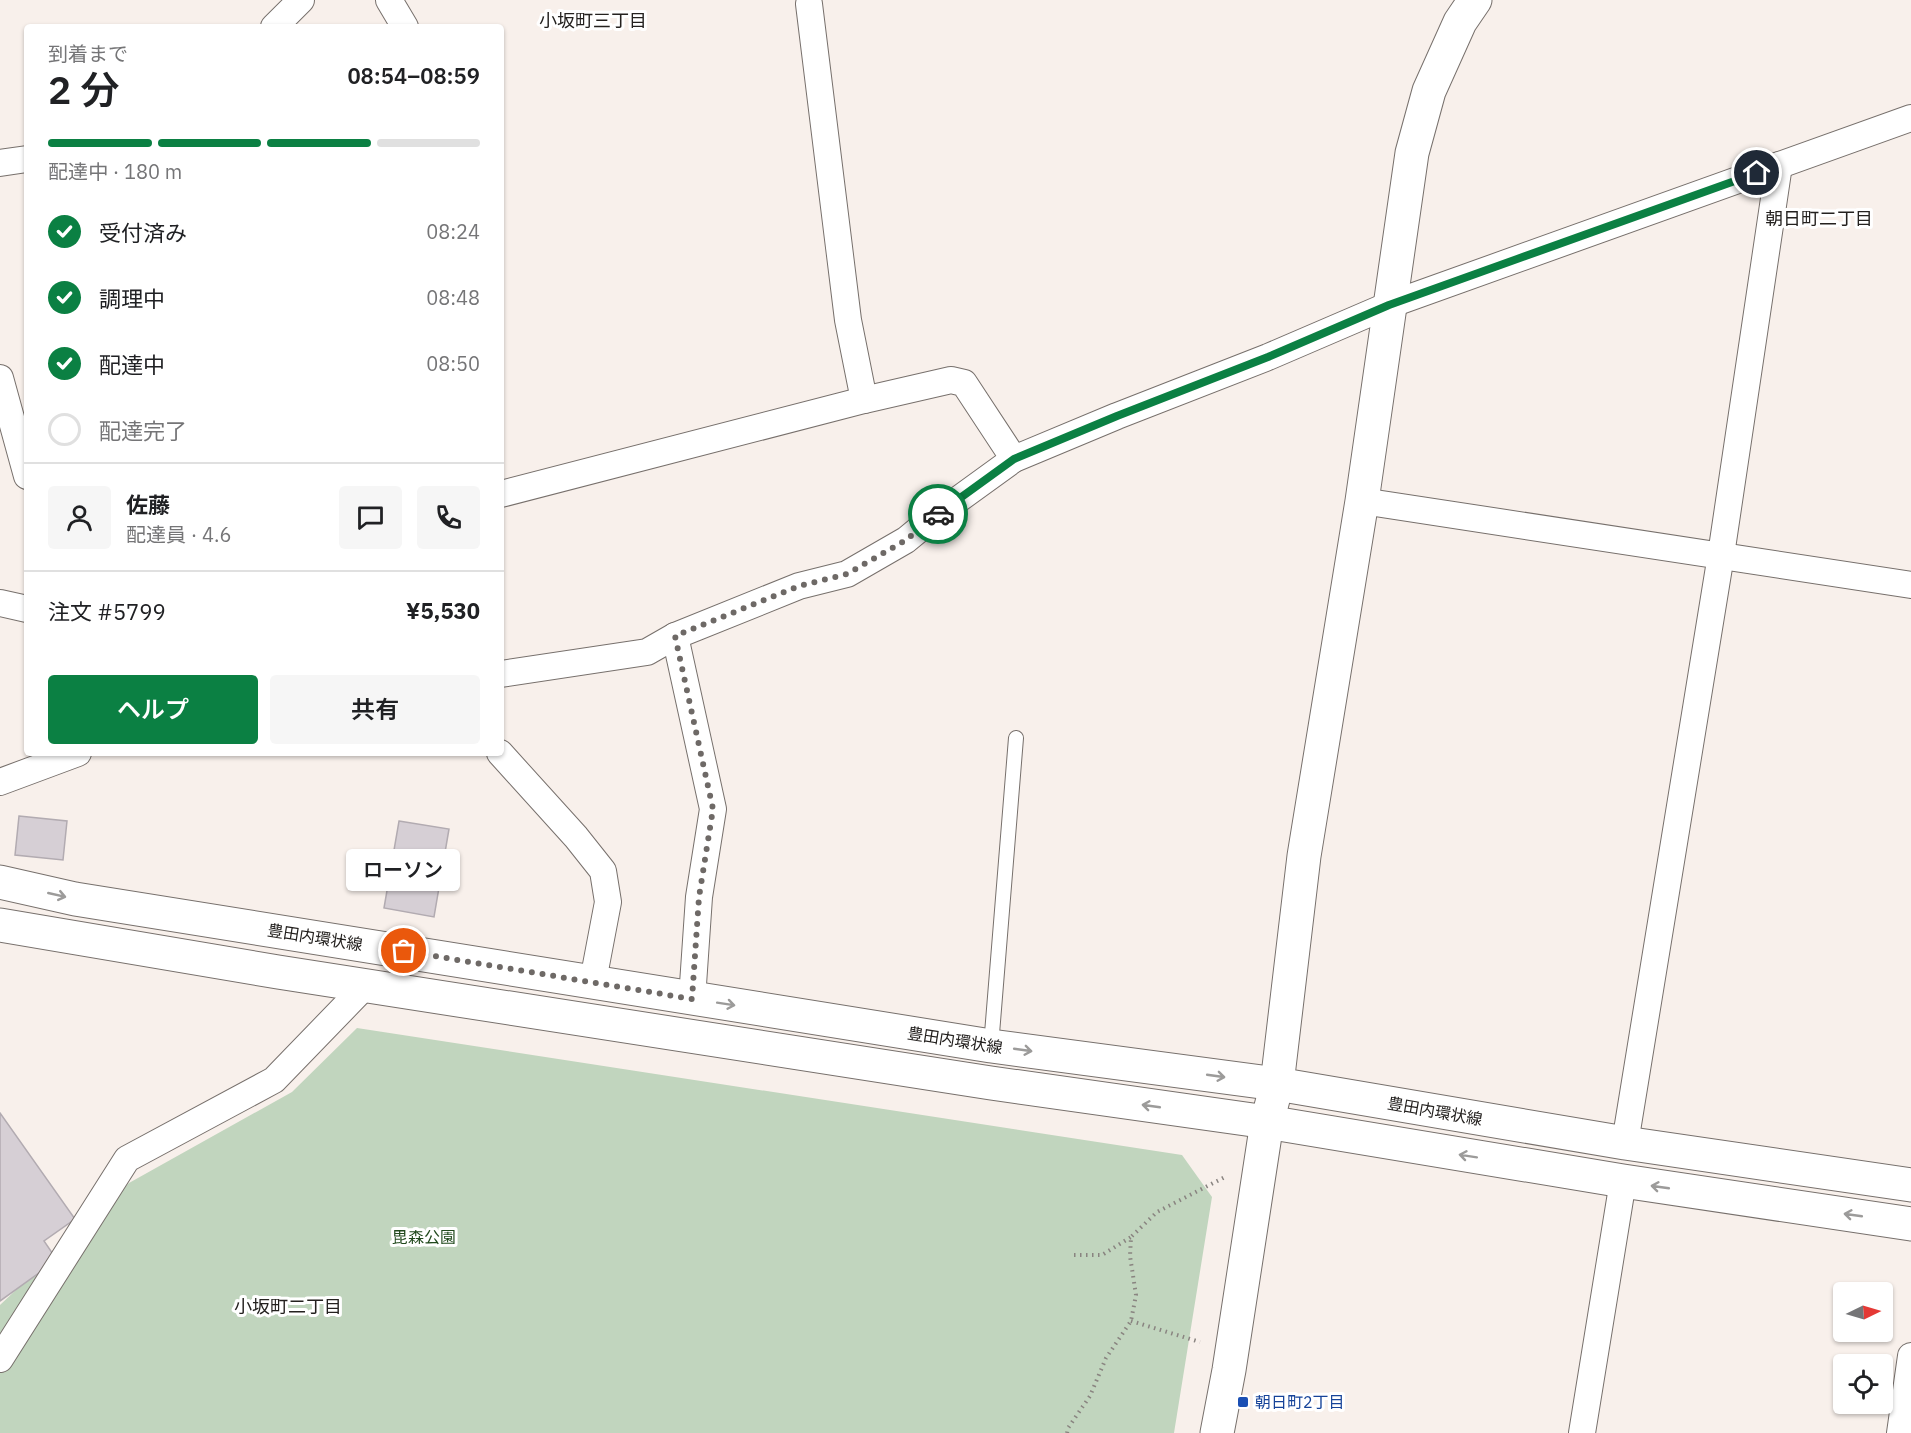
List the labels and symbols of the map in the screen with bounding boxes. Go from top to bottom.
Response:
district label: 小坂町三丁目 [539,9,647,32]
pin [1731,147,1782,198]
district label: 朝日町二丁目 [1765,207,1873,230]
courier [908,484,968,544]
callout: ローソン [347,849,461,891]
one-way arrow [47,890,66,901]
street label: 豊田内環状線 [266,920,364,954]
pin [378,925,429,976]
one-way arrow [716,999,736,1010]
street label: 豊田内環状線 [906,1023,1004,1057]
one-way arrow [1012,1045,1032,1056]
one-way arrow [1206,1070,1225,1081]
street label: 豊田内環状線 [1386,1093,1484,1129]
one-way arrow [1141,1100,1161,1111]
one-way arrow [1458,1150,1478,1161]
one-way arrow [1651,1181,1671,1192]
one-way arrow [1844,1210,1864,1221]
park label: 毘森公園 [392,1227,456,1247]
north arrow [1833,1282,1893,1342]
district label: 小坂町二丁目 [234,1295,342,1318]
place label: 朝日町2丁目 [1255,1392,1345,1412]
marker: 朝日町2丁目 [1236,1395,1250,1409]

